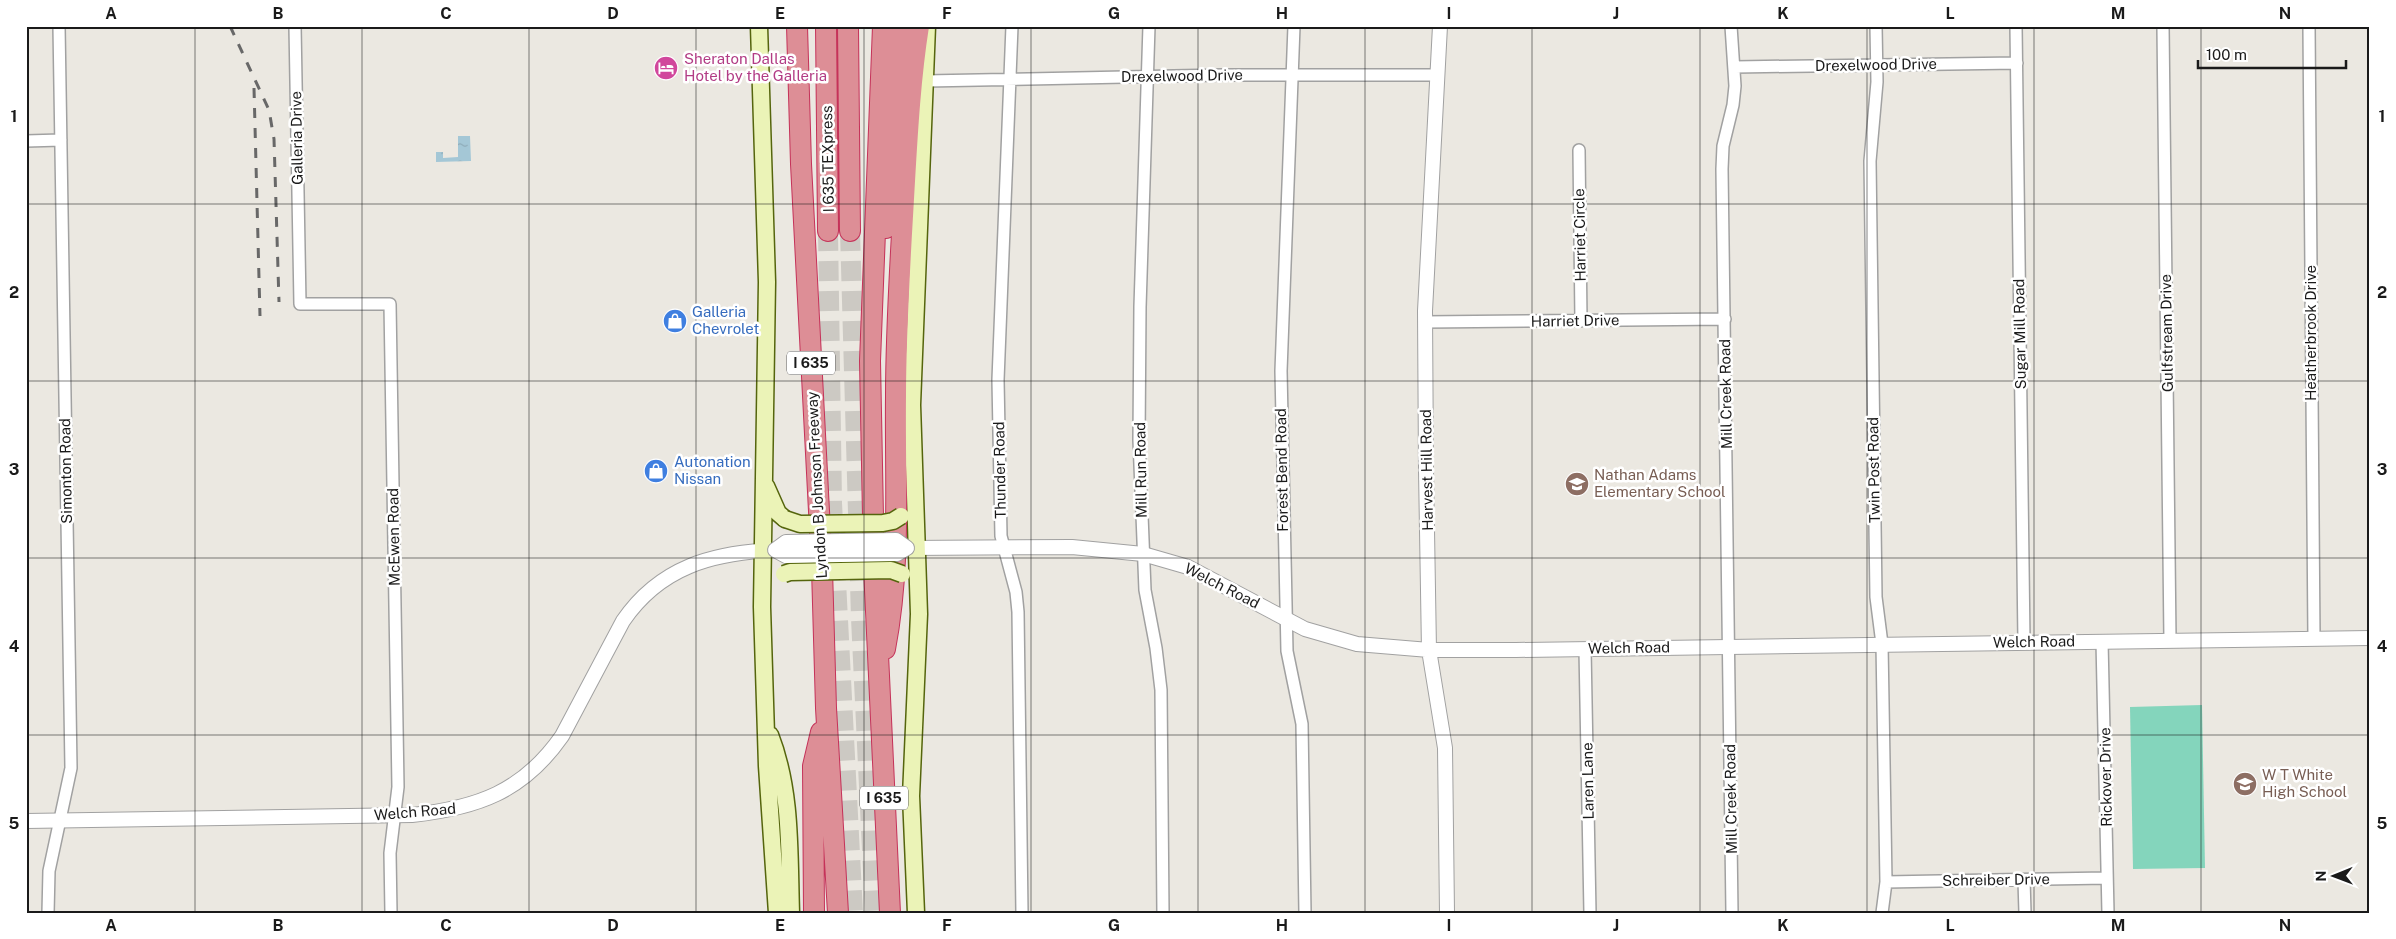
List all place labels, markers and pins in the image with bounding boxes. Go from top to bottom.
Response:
place label: Sheraton Dallas Hotel by the Galleria [684,50,827,84]
hotel icon: Sheraton Dallas Hotel by the Galleria [653,55,679,81]
place label: Galleria Chevrolet [692,303,759,337]
shop icon: Galleria Chevrolet [662,308,688,334]
place label: Autonation Nissan [674,453,751,487]
shop icon: Autonation Nissan [643,458,669,484]
place label: Nathan Adams Elementary School [1594,466,1726,500]
school or university icon: Nathan Adams Elementary School [1564,471,1590,497]
place label: W T White High School [2262,766,2347,800]
school or university icon: W T White High School [2232,771,2258,797]

